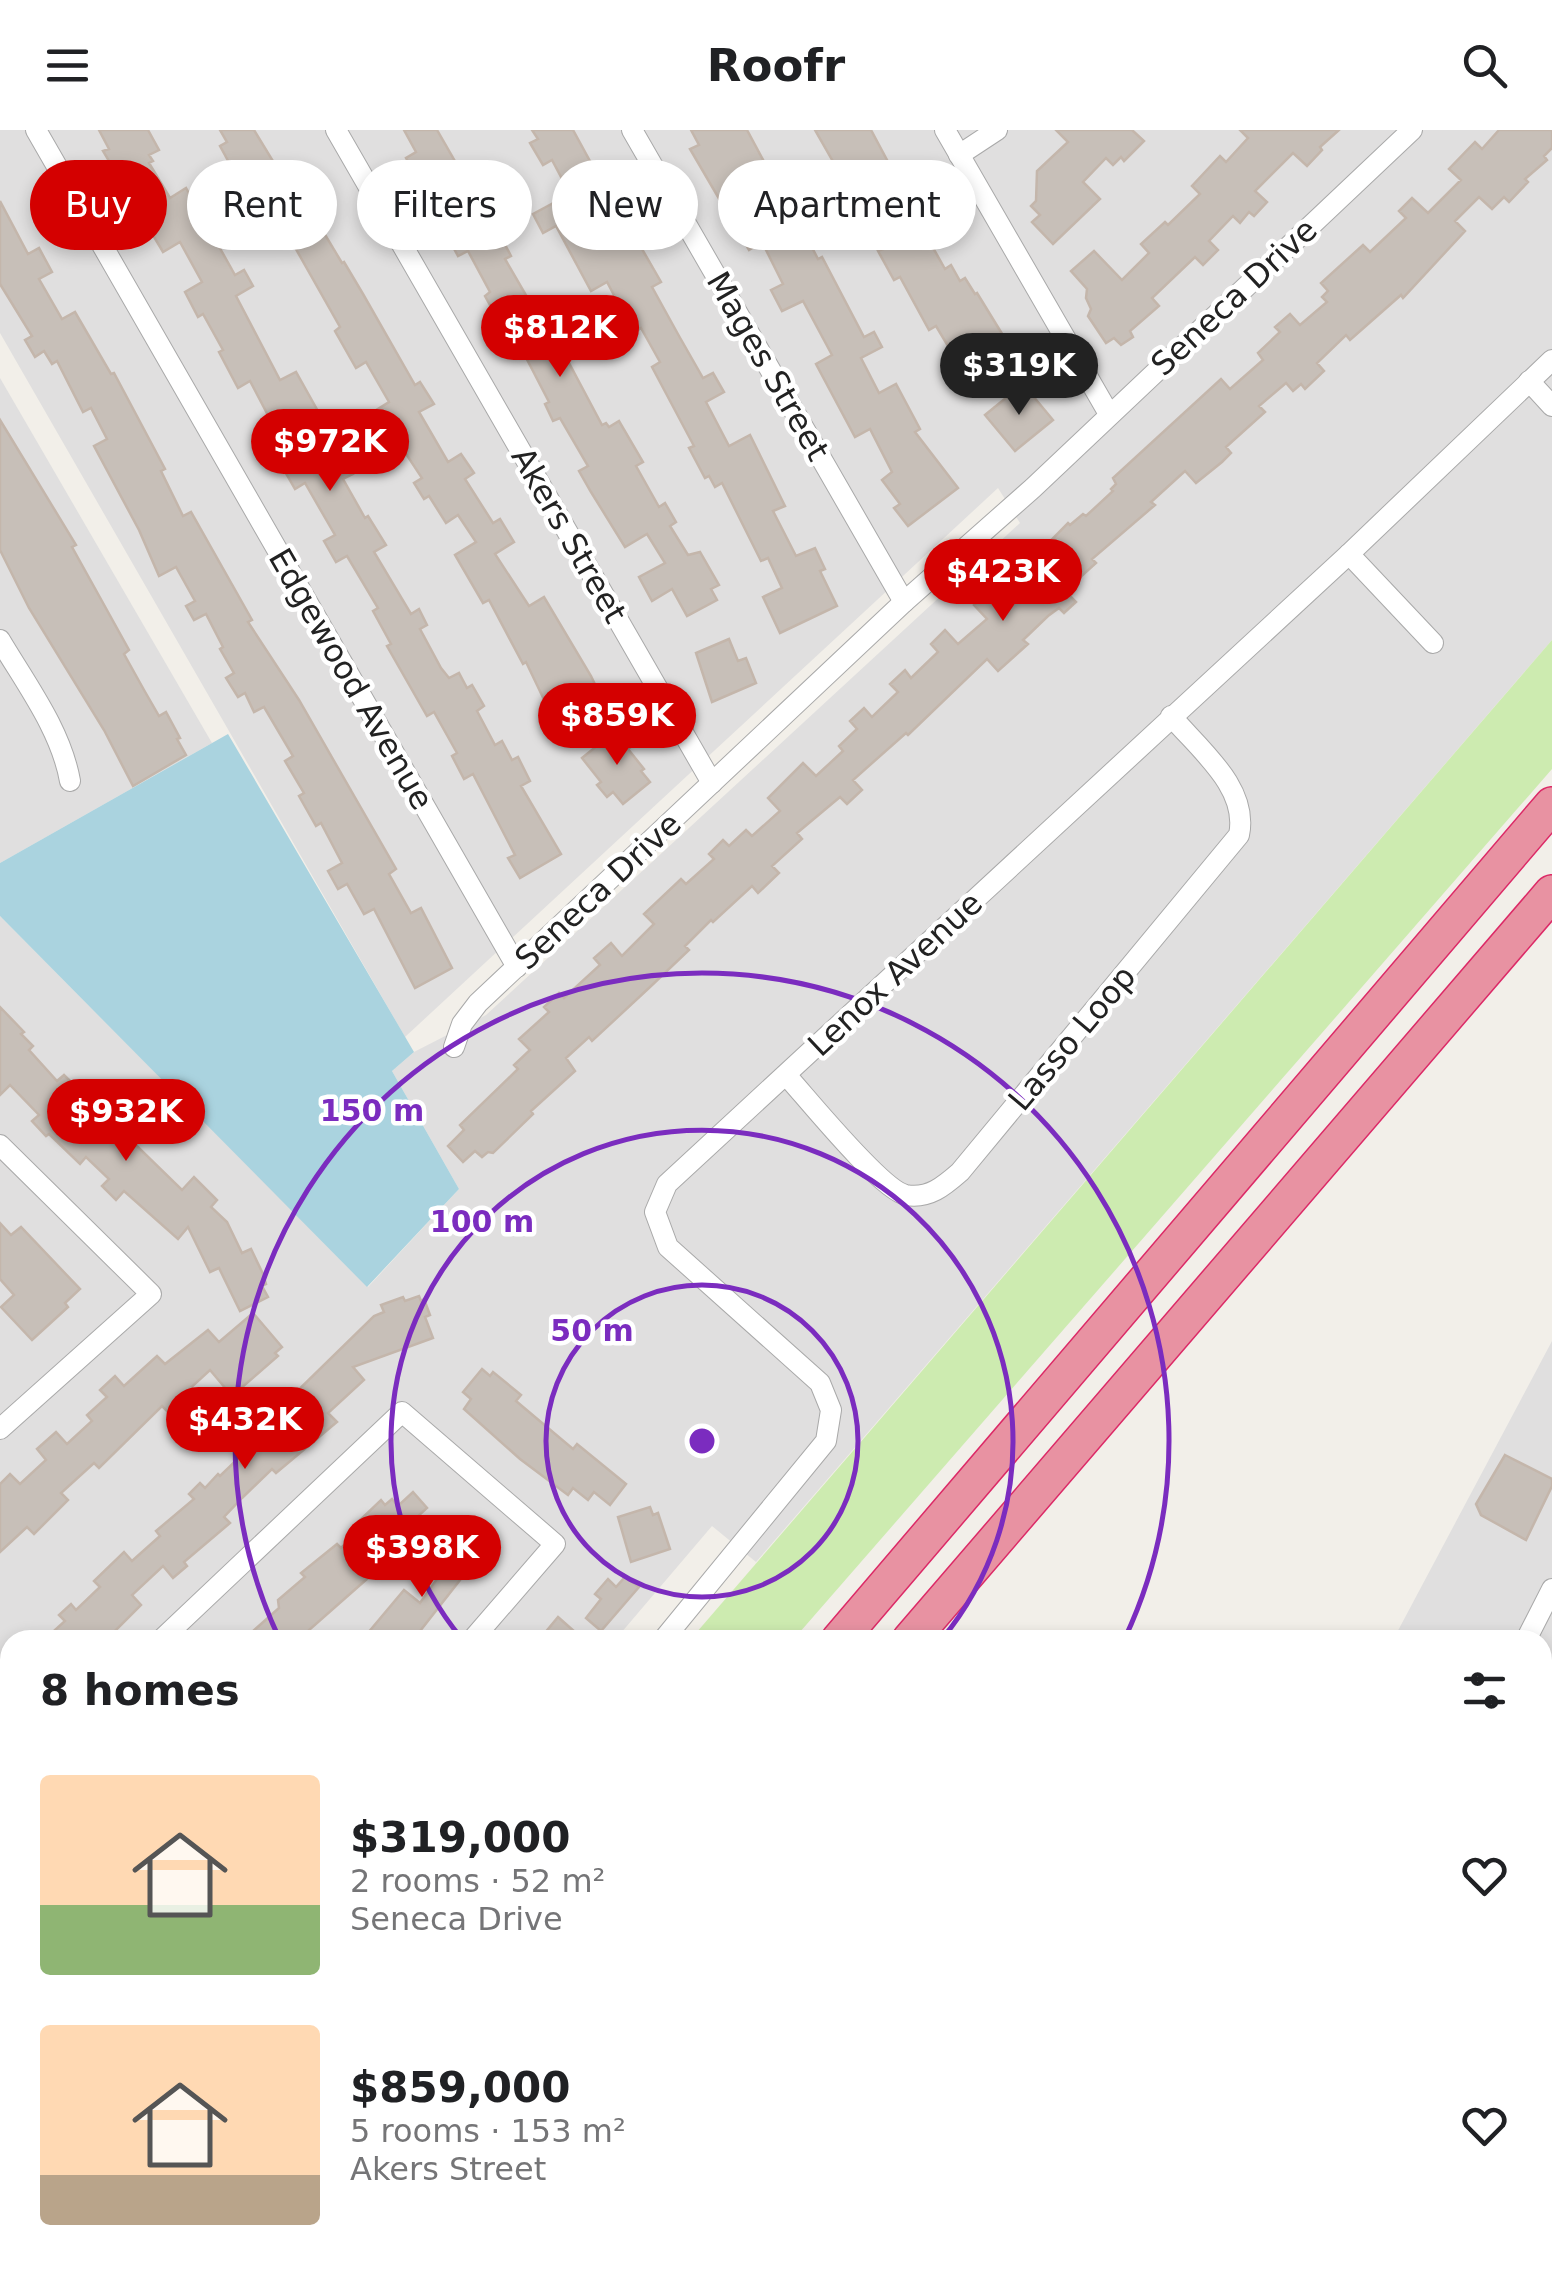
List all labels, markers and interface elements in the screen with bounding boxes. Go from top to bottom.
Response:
icon: menu [40,38,95,93]
icon: search [1457,38,1512,93]
text: Roofr [707,39,845,92]
chip: Buy [30,160,167,250]
chip: Rent [187,160,337,250]
chip: Filters [357,160,532,250]
chip: New [552,160,698,250]
chip: Apartment [718,160,976,250]
street label: Seneca Drive [1143,211,1325,383]
street label: Mages Street [699,265,837,467]
pin: $812K [490,295,630,380]
text: $812K [503,308,617,346]
pin: $319K [949,333,1089,418]
text: $319K [962,346,1076,384]
pin: $972K [260,409,400,494]
text: $972K [273,422,387,460]
street label: Akers Street [503,441,635,629]
pin: $423K [933,539,1073,624]
street label: Edgewood Avenue [261,542,441,816]
text: $423K [946,552,1060,590]
pin: $859K [547,683,687,768]
text: $859K [560,696,674,734]
street label: Seneca Drive [507,805,689,977]
street label: Lenox Avenue [800,884,990,1064]
street label: Lasso Loop [1000,958,1144,1118]
pin: $932K [56,1079,196,1164]
text: $932K [69,1092,183,1130]
text: 150 m [320,1093,424,1128]
text: 100 m [430,1204,534,1239]
text: 50 m [550,1313,634,1348]
pin: $432K [175,1387,315,1472]
text: $432K [188,1400,302,1438]
centre of rings [684,1423,720,1459]
pin: $398K [352,1515,492,1600]
text: $398K [365,1528,479,1566]
icon: filters [1457,1663,1512,1718]
text: 8 homes [40,1666,240,1715]
text: $319,000 [350,1813,571,1862]
icon: home [120,1815,240,1935]
icon: heart [1457,1848,1512,1903]
text: 2 rooms · 52 m² [350,1862,605,1900]
text: Seneca Drive [350,1900,563,1938]
text: $859,000 [350,2063,571,2112]
icon: home [120,2065,240,2185]
icon: heart [1457,2098,1512,2153]
text: 5 rooms · 153 m² [350,2112,626,2150]
text: Akers Street [350,2150,546,2188]

